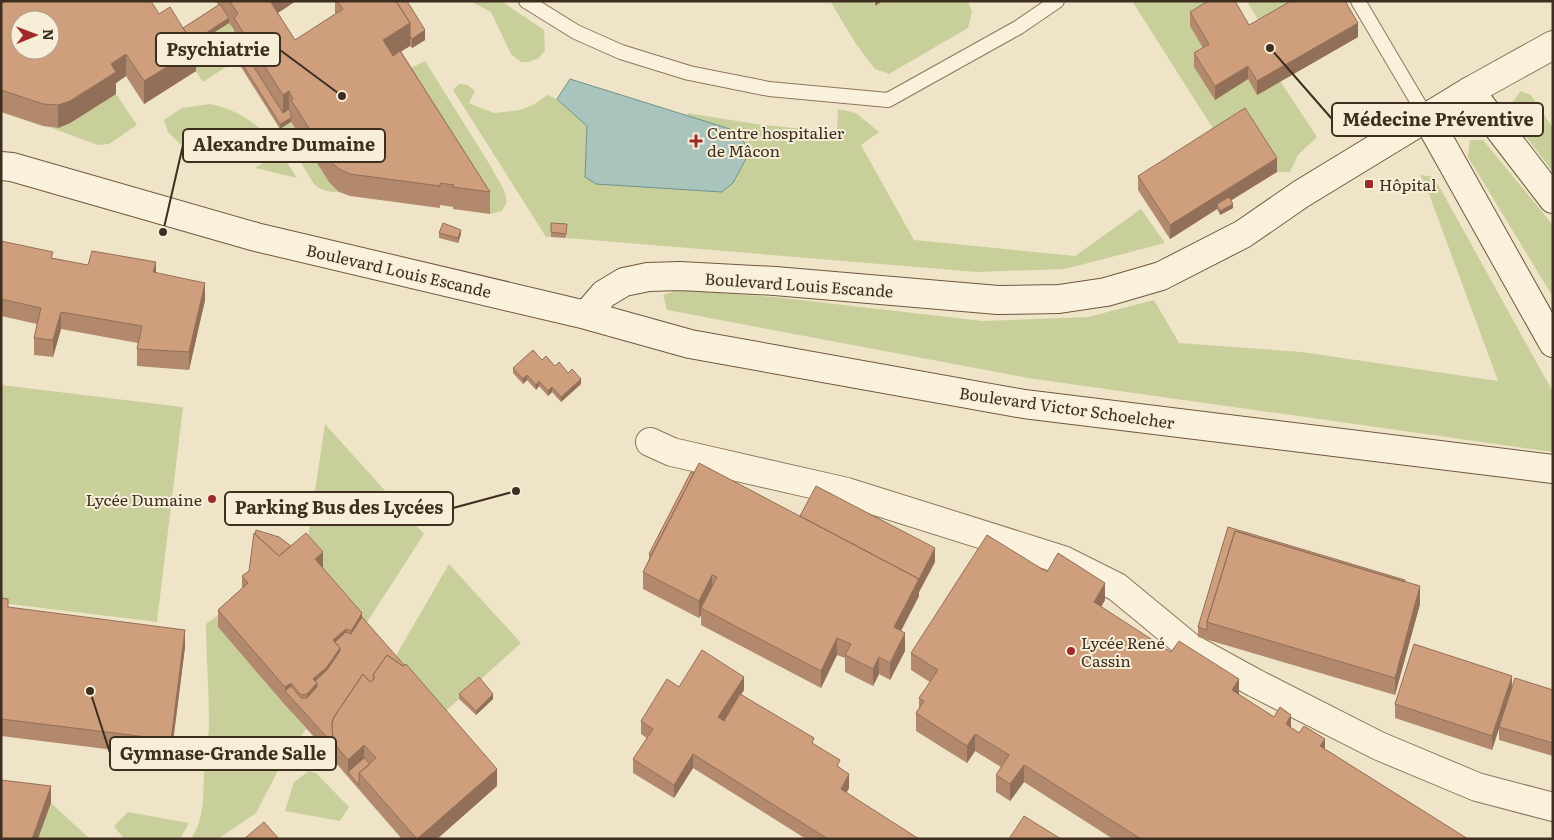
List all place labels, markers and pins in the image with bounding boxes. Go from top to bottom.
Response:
callout: Psychiatrie [156,33,280,66]
callout: Médecine Préventive [1332,103,1543,136]
place label: Centre hospitalier de Mâcon [707,120,845,162]
callout: Alexandre Dumaine [183,129,385,162]
marker: Centre hospitalier de Mâcon [689,134,703,148]
place label: Hôpital [1379,172,1437,196]
marker: Hôpital [1363,178,1375,190]
place label: Lycée Dumaine [86,487,202,511]
callout: Parking Bus des Lycées [225,492,453,525]
marker: Lycée Dumaine [206,493,218,505]
place label: Lycée René Cassin [1081,630,1165,672]
marker: Lycée René Cassin [1065,645,1077,657]
callout: Gymnase-Grande Salle [110,737,336,770]

